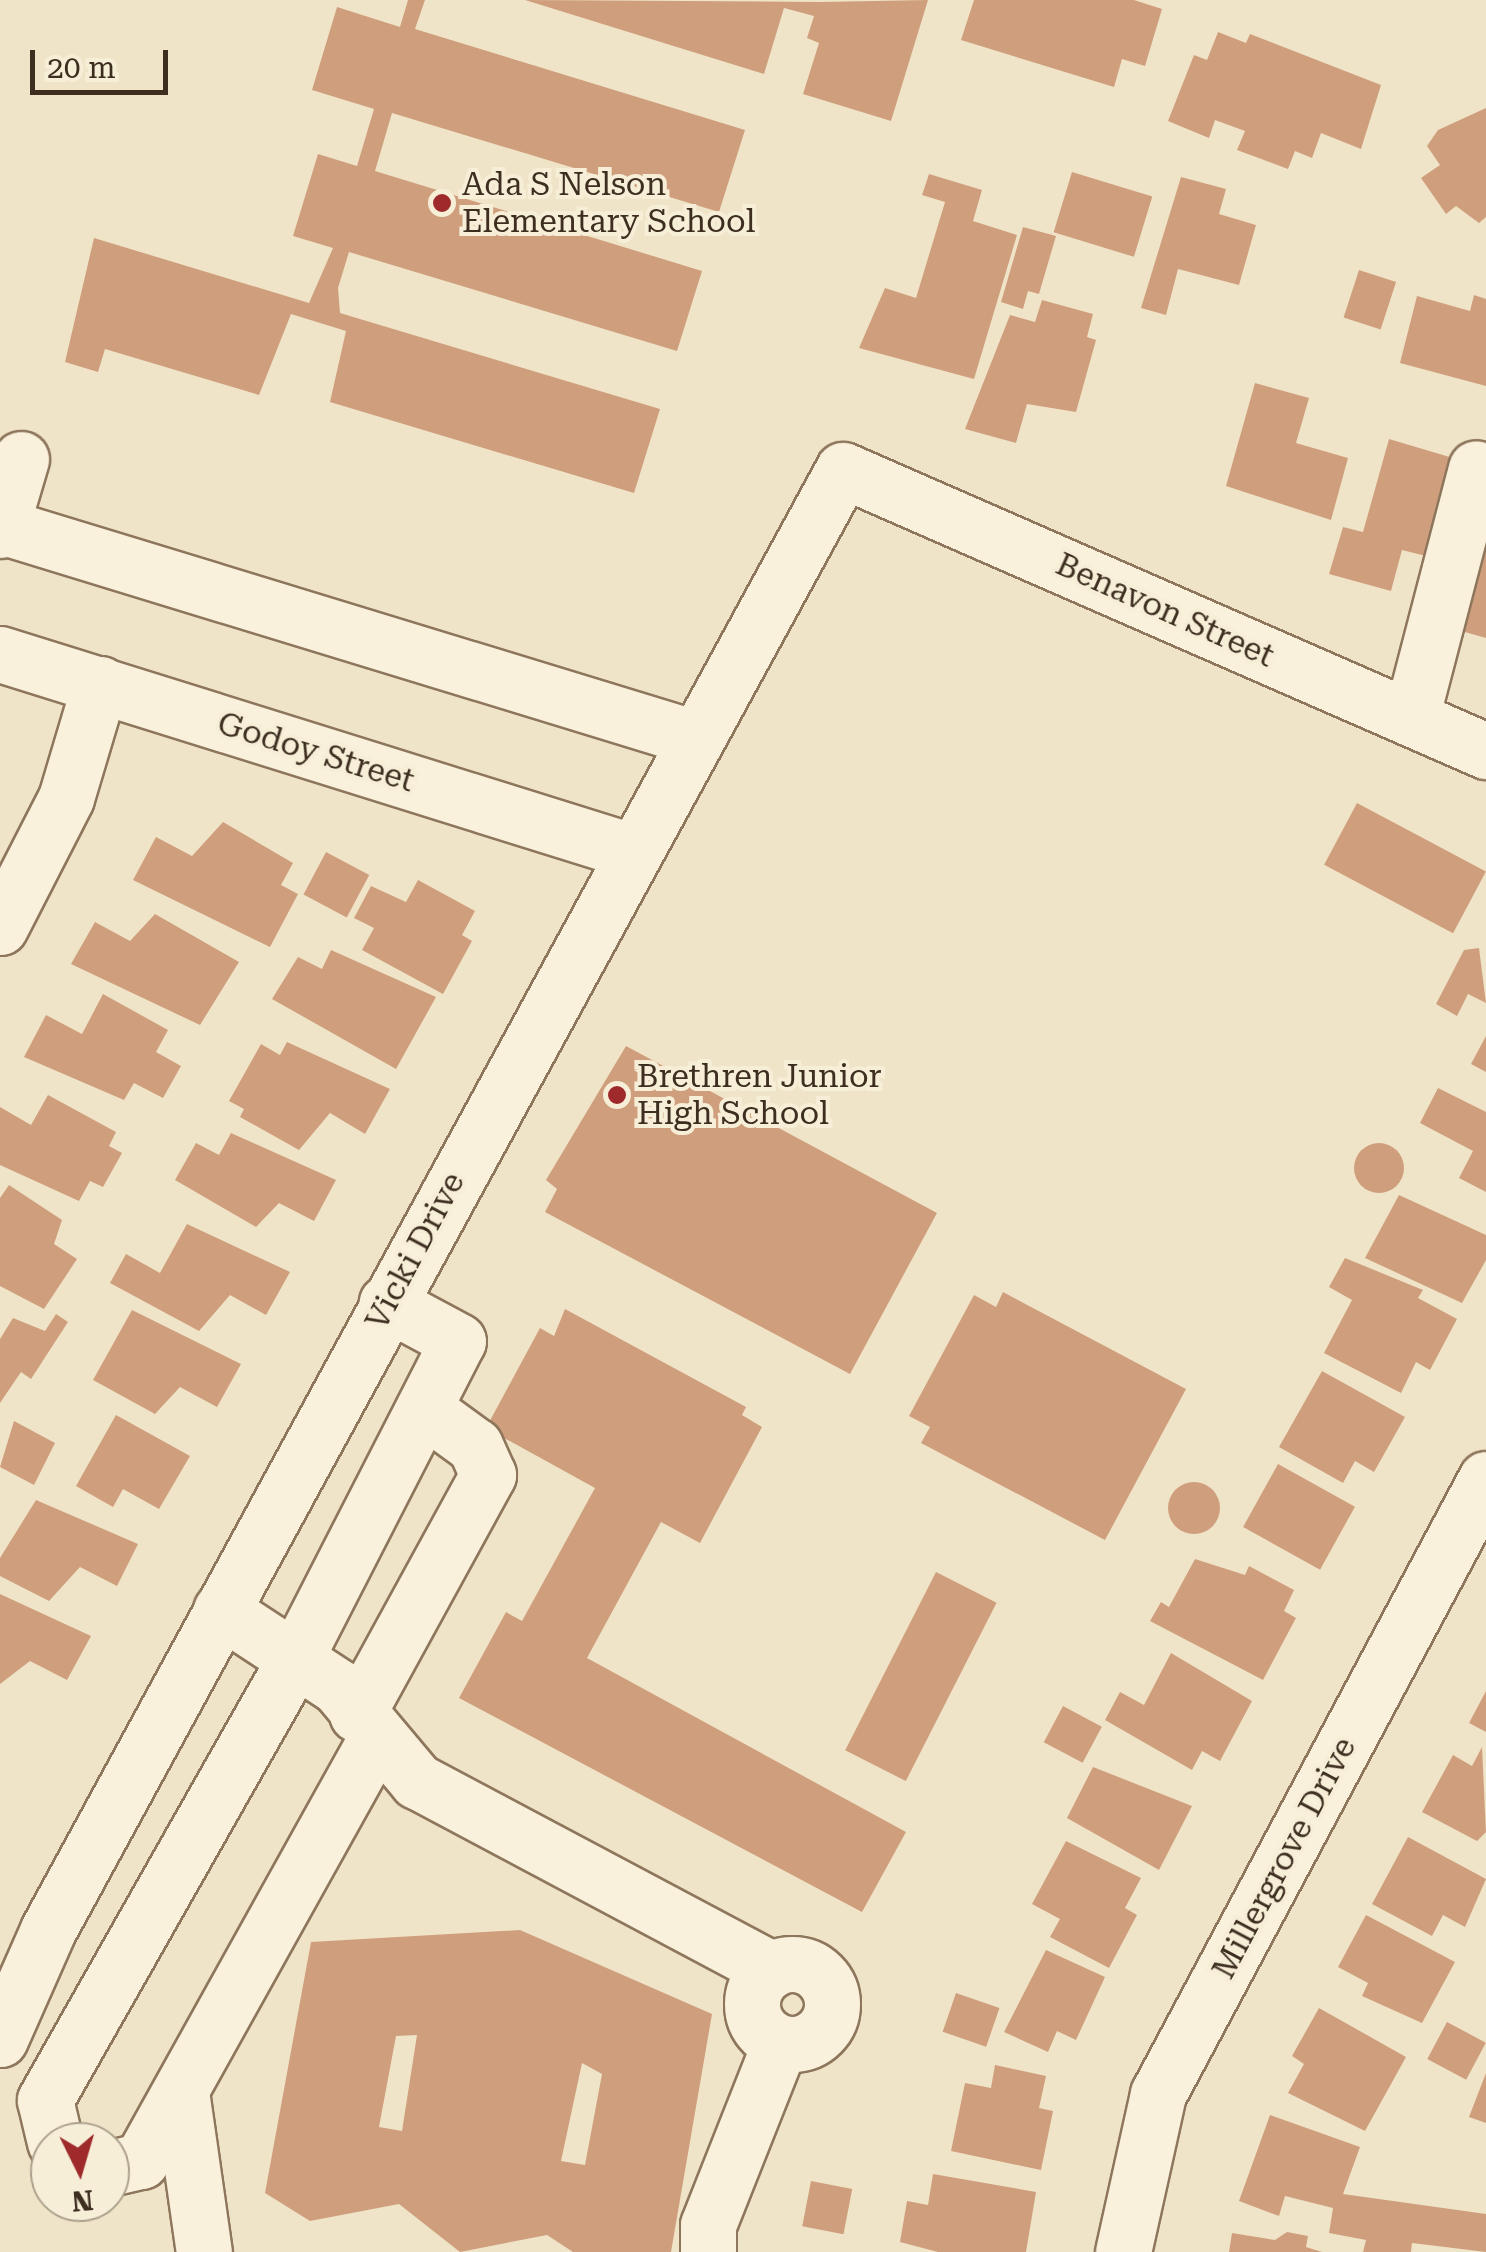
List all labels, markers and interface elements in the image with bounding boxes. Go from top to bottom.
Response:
scale bar [35,30,172,92]
text: 20 m [47,50,116,85]
place label: Ada S Nelson Elementary School [462,166,755,241]
marker: Ada S Nelson Elementary School [431,192,453,214]
street label: Benavon Street [1050,545,1280,675]
street label: Godoy Street [213,704,419,800]
place label: Brethren Junior High School [637,1058,882,1133]
marker: Brethren Junior High School [606,1084,628,1106]
street label: Vicki Drive [358,1166,472,1336]
street label: Millergrove Drive [1204,1731,1364,1985]
north arrow [30,2122,130,2222]
text: N [70,2183,95,2218]

